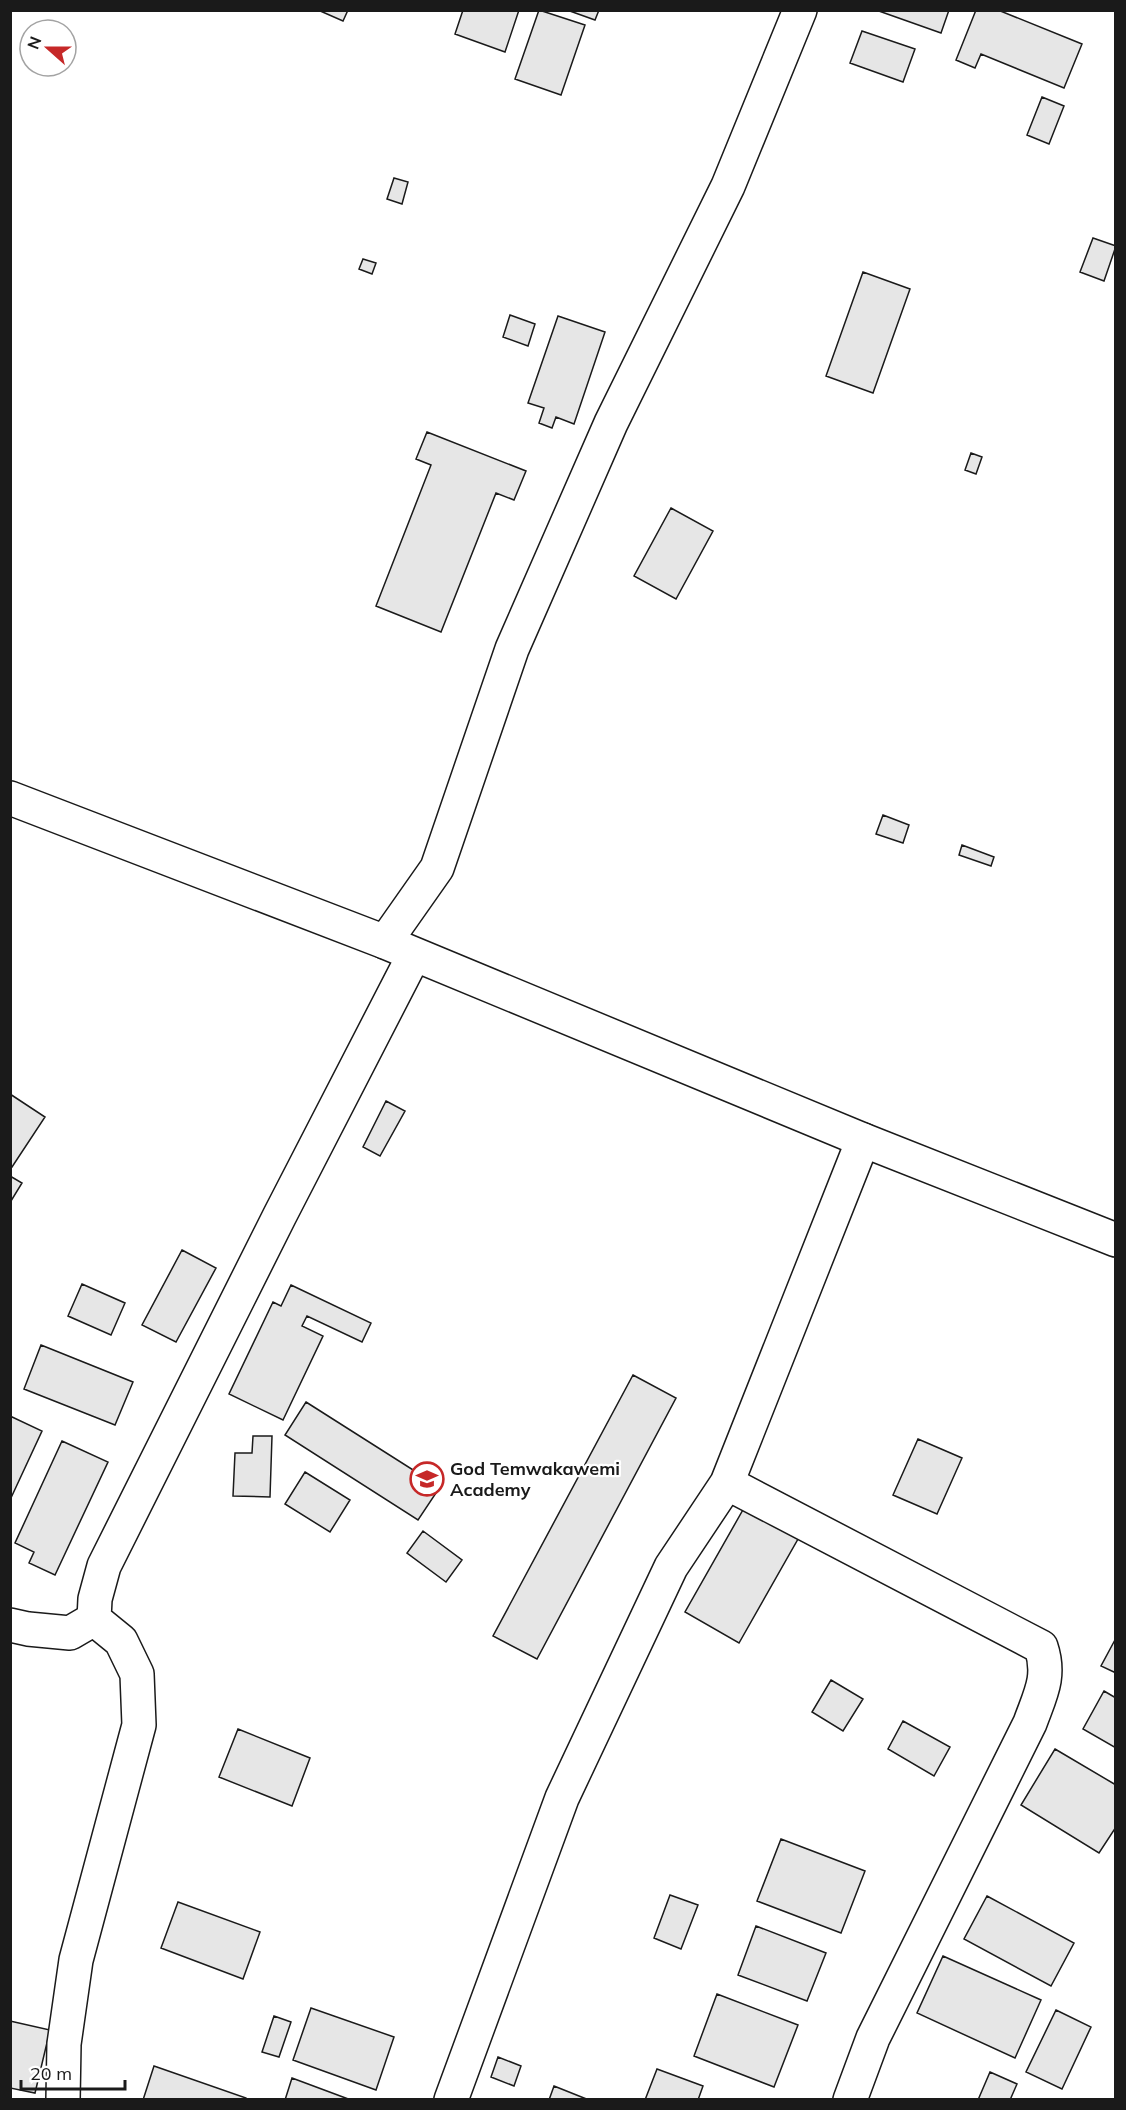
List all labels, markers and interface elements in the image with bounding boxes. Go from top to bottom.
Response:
north arrow [18,18,78,78]
text: N [22,33,45,52]
place label: God Temwakawemi Academy [450,1457,620,1501]
school or university icon: God Temwakawemi Academy [409,1461,445,1497]
scale bar [21,2053,124,2091]
text: 20 m [30,2062,72,2085]

